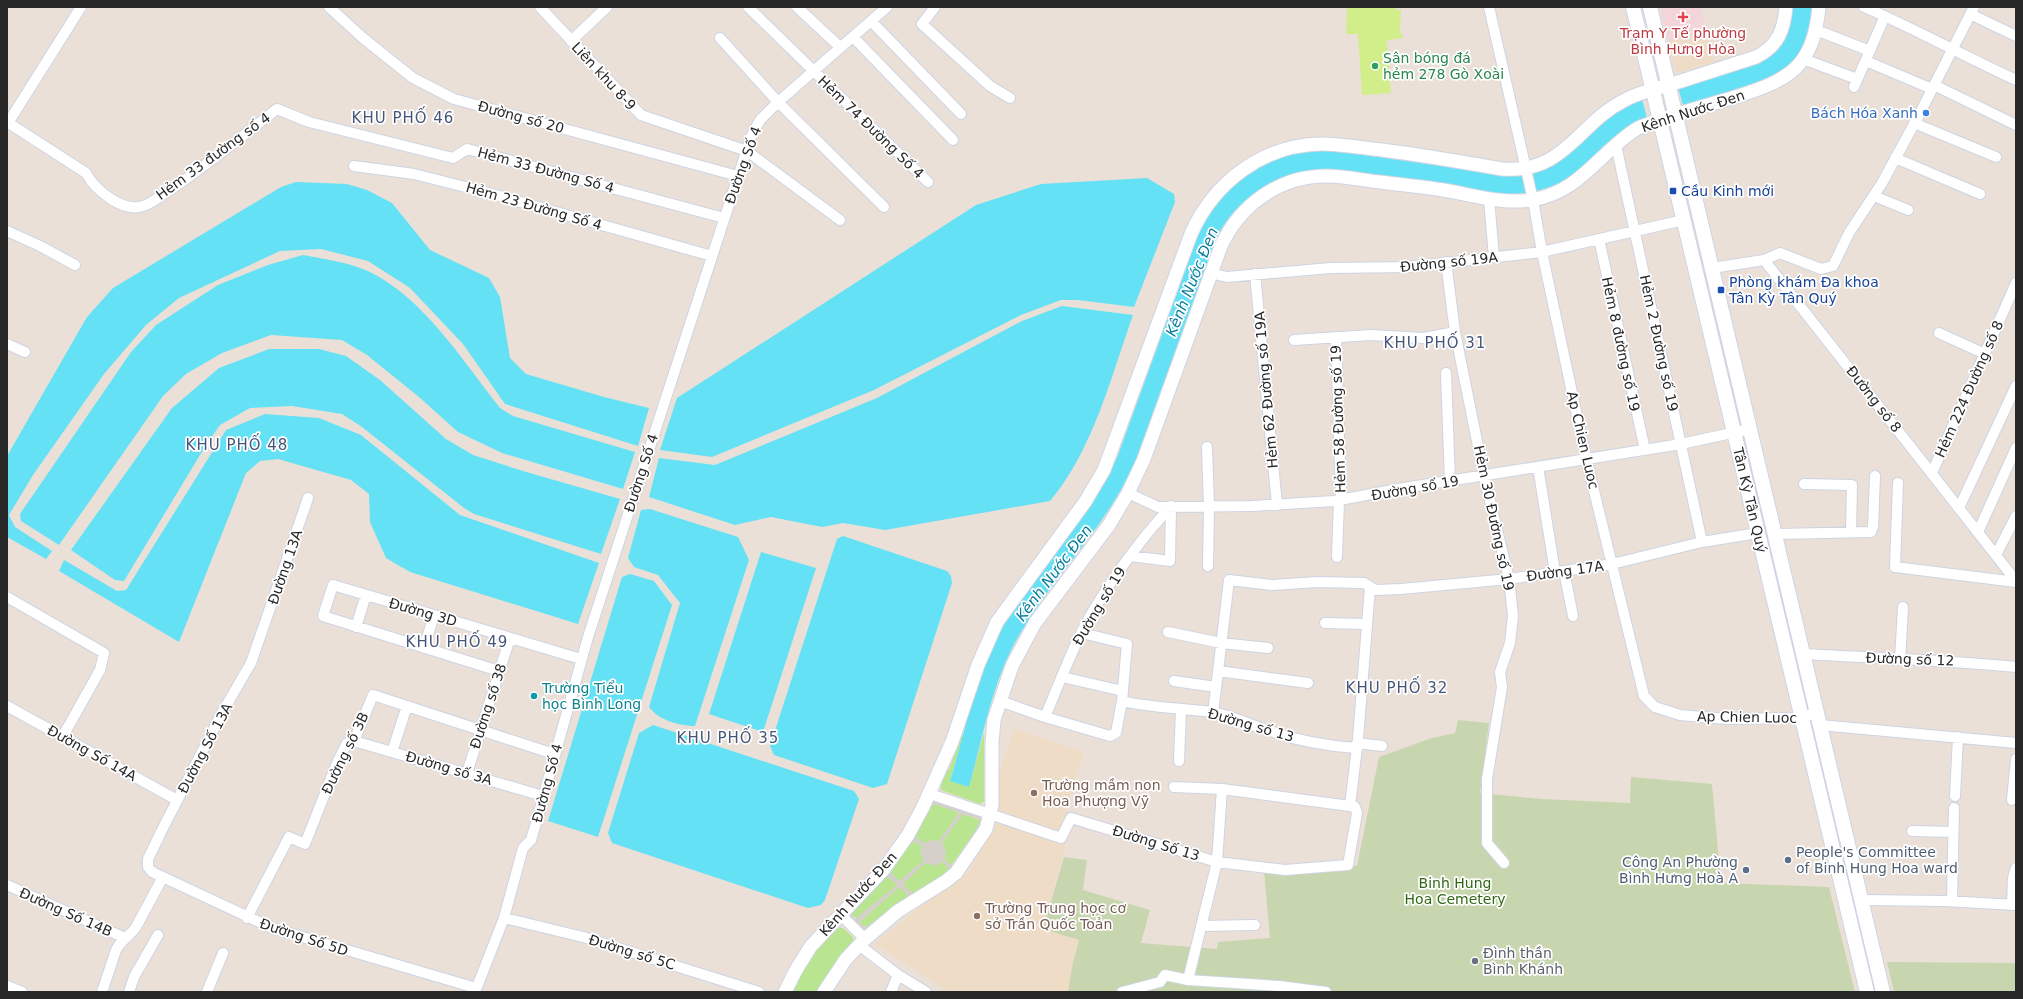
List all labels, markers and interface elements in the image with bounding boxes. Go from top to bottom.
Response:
marker: Trạm Y Tế phường Bình Hưng Hòa [1677,11,1689,23]
place label: Trạm Y Tế phường Bình Hưng Hòa [1619,25,1746,57]
street label: Liên khu 8-9 [569,39,639,113]
place label: Sân bóng đá hẻm 278 Gò Xoài [1383,50,1504,82]
marker: Sân bóng đá hẻm 278 Gò Xoài [1370,61,1380,71]
street label: Hẻm 74 Đường Số 4 [815,72,927,182]
street label: Kênh Nước Đen [1639,87,1747,135]
street label: Đường số 20 [476,98,566,136]
place label: Bách Hóa Xanh [1811,105,1918,121]
district label: KHU PHỐ 46 [352,106,454,127]
marker: Bách Hóa Xanh [1921,108,1931,118]
street label: Hẻm 33 đường số 4 [153,109,273,203]
street label: Đường Số 4 [722,124,764,206]
street label: Hẻm 33 Đường Số 4 [476,144,616,196]
street label: Hẻm 23 Đường Số 4 [464,179,604,233]
place label: Cầu Kinh mới [1681,183,1774,199]
marker: Cầu Kinh mới [1668,186,1678,196]
water label: Kênh Nước Đen [1162,225,1222,339]
street label: Đường số 19A [1399,249,1499,275]
street label: Hẻm 2 Đường số 19 [1637,273,1681,413]
place label: Phòng khám Đa khoa Tân Kỳ Tân Quý [1728,274,1879,306]
street label: Hẻm 8 đường số 19 [1599,275,1643,413]
marker: Phòng khám Đa khoa Tân Kỳ Tân Quý [1716,285,1726,295]
street label: Hẻm 62 Đường số 19A [1251,310,1281,469]
street label: Hẻm 224 Đường số 8 [1932,318,2006,460]
district label: KHU PHỐ 31 [1384,331,1486,352]
street label: Hẻm 58 Đường số 19 [1327,345,1349,493]
street label: Đường số 8 [1843,363,1905,435]
street label: Ap Chien Luoc [1564,389,1602,491]
street label: Đường Số 4 [621,432,661,514]
district label: KHU PHỐ 48 [186,433,288,454]
street label: Hẻm 30 Đường số 19 [1471,444,1517,592]
street label: Tân Kỳ Tân Quý [1730,445,1770,554]
street label: Đường số 19 [1370,472,1460,504]
water label: Kênh Nước Đen [1012,521,1096,625]
street label: Đường 13A [265,527,305,606]
street label: Đường 17A [1525,558,1605,584]
street label: Đường số 19 [1069,564,1129,648]
street label: Đường 3D [387,595,459,629]
district label: KHU PHỐ 49 [406,630,508,651]
street label: Đường số 12 [1865,649,1955,669]
street label: Đường số 38 [467,661,509,751]
district label: KHU PHỐ 32 [1346,676,1448,697]
place label: Trường Tiểu học Bình Long [541,680,641,712]
marker: Trường Tiểu học Bình Long [529,691,539,701]
street label: Đường Số 13A [175,700,236,796]
street label: Đường số 13 [1206,705,1296,745]
street label: Ap Chien Luoc [1697,708,1797,726]
street label: Đường số 3B [318,709,372,797]
street label: Đường Số 14A [44,722,140,784]
district label: KHU PHỐ 35 [677,726,779,747]
street label: Đường Số 4 [529,742,565,824]
street label: Đường số 3A [404,748,495,788]
place label: Trường mầm non Hoa Phượng Vỹ [1041,777,1161,809]
marker: Trường mầm non Hoa Phượng Vỹ [1029,788,1039,798]
street label: Đường Số 13 [1111,822,1201,864]
place label: People's Committee of Binh Hung Hoa ward [1796,844,1958,876]
street label: Kênh Nước Đen [816,849,900,939]
place label: Công An Phường Bình Hưng Hoà A [1619,854,1738,886]
marker: People's Committee of Binh Hung Hoa ward [1783,855,1793,865]
marker: Công An Phường Bình Hưng Hoà A [1741,865,1751,875]
park label: Binh Hung Hoa Cemetery [1405,875,1505,907]
street label: Đường Số 14B [17,884,115,940]
place label: Trường Trung học cơ sở Trần Quốc Toản [984,900,1127,932]
marker: Trường Trung học cơ sở Trần Quốc Toản [972,911,982,921]
street label: Đường Số 5D [258,915,350,959]
street label: Đường số 5C [587,931,677,973]
place label: Đình thần Bình Khánh [1483,945,1563,977]
marker: Đình thần Bình Khánh [1470,956,1480,966]

